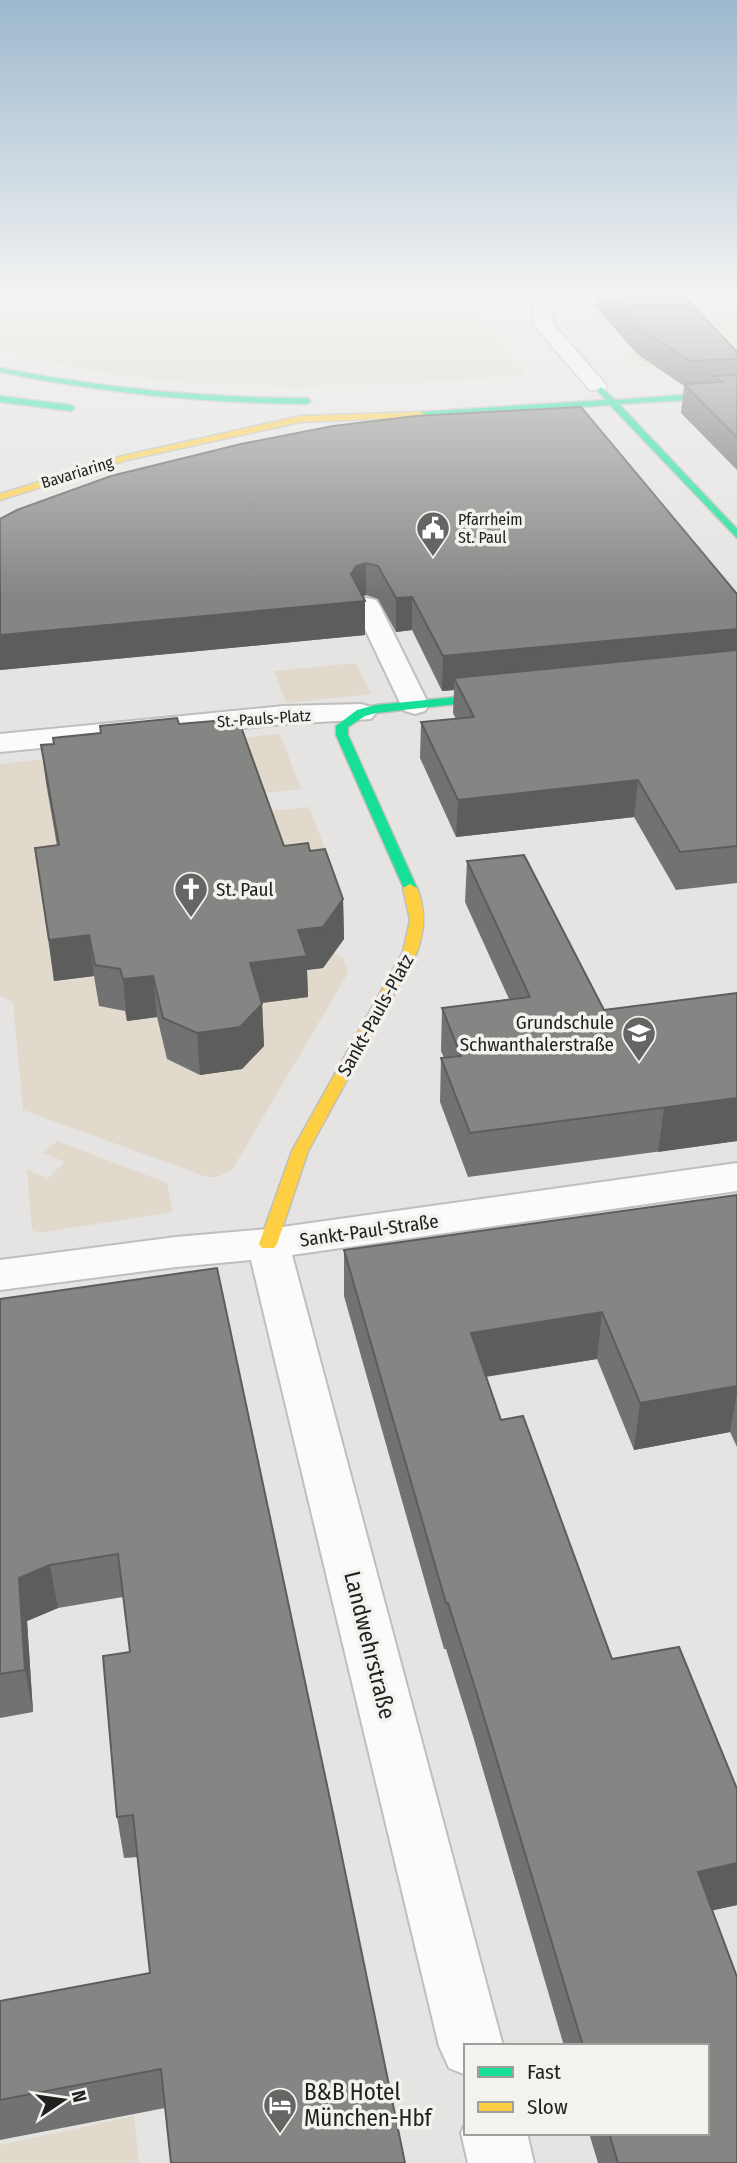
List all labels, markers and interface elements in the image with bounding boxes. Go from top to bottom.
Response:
street label: Bavariaring [39,452,116,492]
public building icon: Pfarrheim St. Paul [414,509,452,558]
place label: Pfarrheim St. Paul [458,510,523,547]
street label: St.-Pauls-Platz [216,706,312,731]
church icon: St. Paul [172,870,210,919]
place label: St. Paul [216,878,273,901]
street label: Sankt-Pauls-Platz [332,950,419,1080]
place label: Grundschule Schwanthalerstraße [460,1011,614,1056]
school or university icon: Grundschule Schwanthalerstraße [620,1014,658,1063]
street label: Sankt-Paul-Straße [298,1209,440,1252]
street label: Landwehrstraße [338,1568,402,1722]
legend [464,2044,709,2135]
text: Fast [527,2059,561,2085]
north arrow [28,2065,98,2135]
place label: B&B Hotel München-Hbf [304,2078,434,2132]
hotel icon: B&B Hotel München-Hbf [261,2086,299,2135]
text: N [67,2088,92,2104]
text: Slow [527,2094,568,2120]

